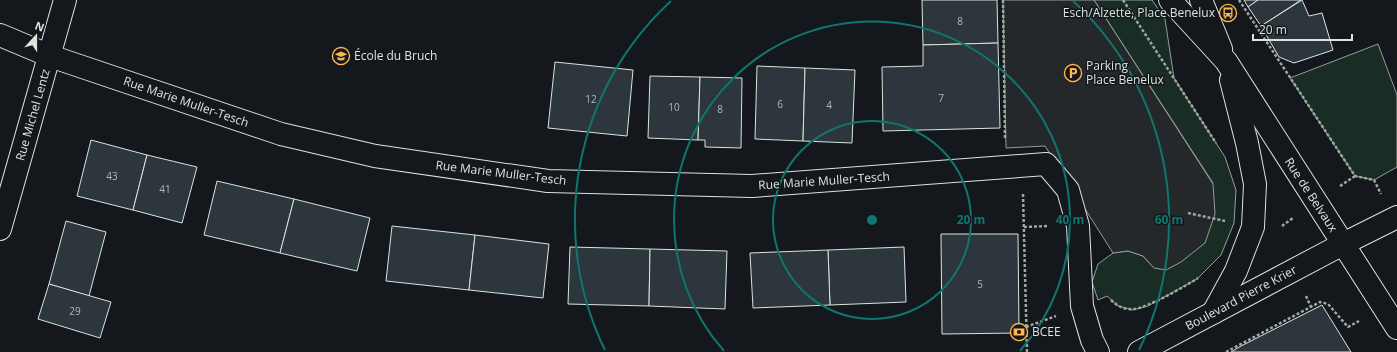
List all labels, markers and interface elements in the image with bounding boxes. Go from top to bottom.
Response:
bus stop icon: Esch/Alzette, Place Benelux [1218,3,1238,23]
place label: Esch/Alzette, Place Benelux [1063,4,1216,21]
house number: 8 [957,14,963,28]
north arrow [16,16,56,56]
scale bar [1253,16,1352,42]
text: N [33,18,47,35]
text: 20 m [1259,21,1287,38]
school or university icon: École du Bruch [331,46,351,66]
place label: École du Bruch [354,47,437,64]
place label: Parking Place Benelux [1086,57,1164,88]
parking icon: Parking Place Benelux [1063,63,1083,83]
street label: Rue Michel Lentz [11,67,54,163]
street label: Rue Marie Muller-Tesch [121,72,251,131]
house number: 7 [938,91,944,105]
house number: 12 [585,92,597,106]
house number: 6 [777,97,783,111]
house number: 4 [826,98,832,112]
house number: 10 [668,100,680,114]
house number: 8 [717,102,723,116]
street label: Rue de Belvaux [1281,154,1342,236]
street label: Rue Marie Muller-Tesch [435,156,567,189]
street label: Rue Marie Muller-Tesch [758,167,890,194]
house number: 43 [106,169,118,183]
house number: 41 [159,182,171,196]
text: 20 m [957,211,985,228]
text: 40 m [1056,211,1084,228]
text: 60 m [1155,211,1183,228]
centre of rings [865,213,879,227]
street label: Boulevard Pierre Krier [1182,261,1299,334]
house number: 5 [977,277,983,291]
house number: 29 [69,304,81,318]
bank icon: BCEE [1009,322,1029,342]
place label: BCEE [1032,323,1061,340]

